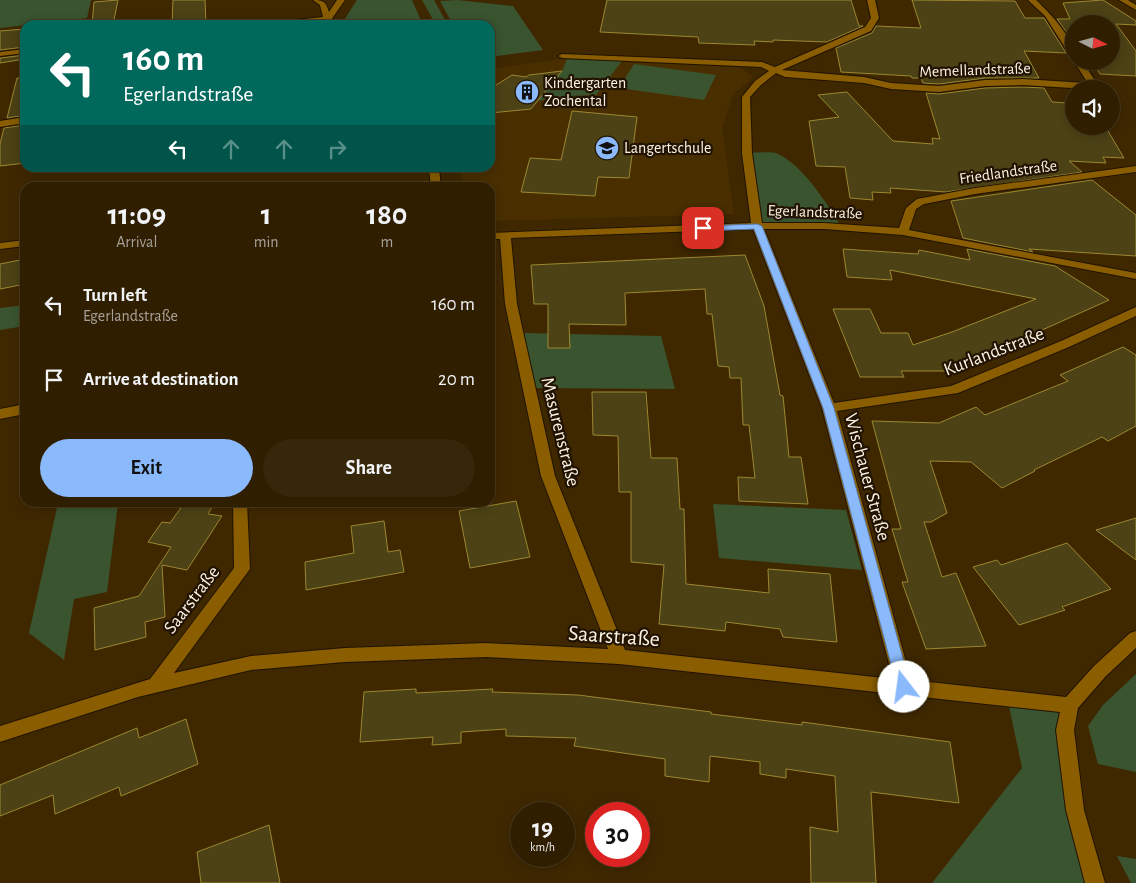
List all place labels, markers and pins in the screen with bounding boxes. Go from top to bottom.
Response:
place label: Kindergarten Zochental [544,75,626,109]
building icon: Kindergarten Zochental [514,79,540,105]
school or university icon: Langertschule [594,135,620,161]
place label: Langertschule [624,140,711,156]
pin [682,207,724,249]

